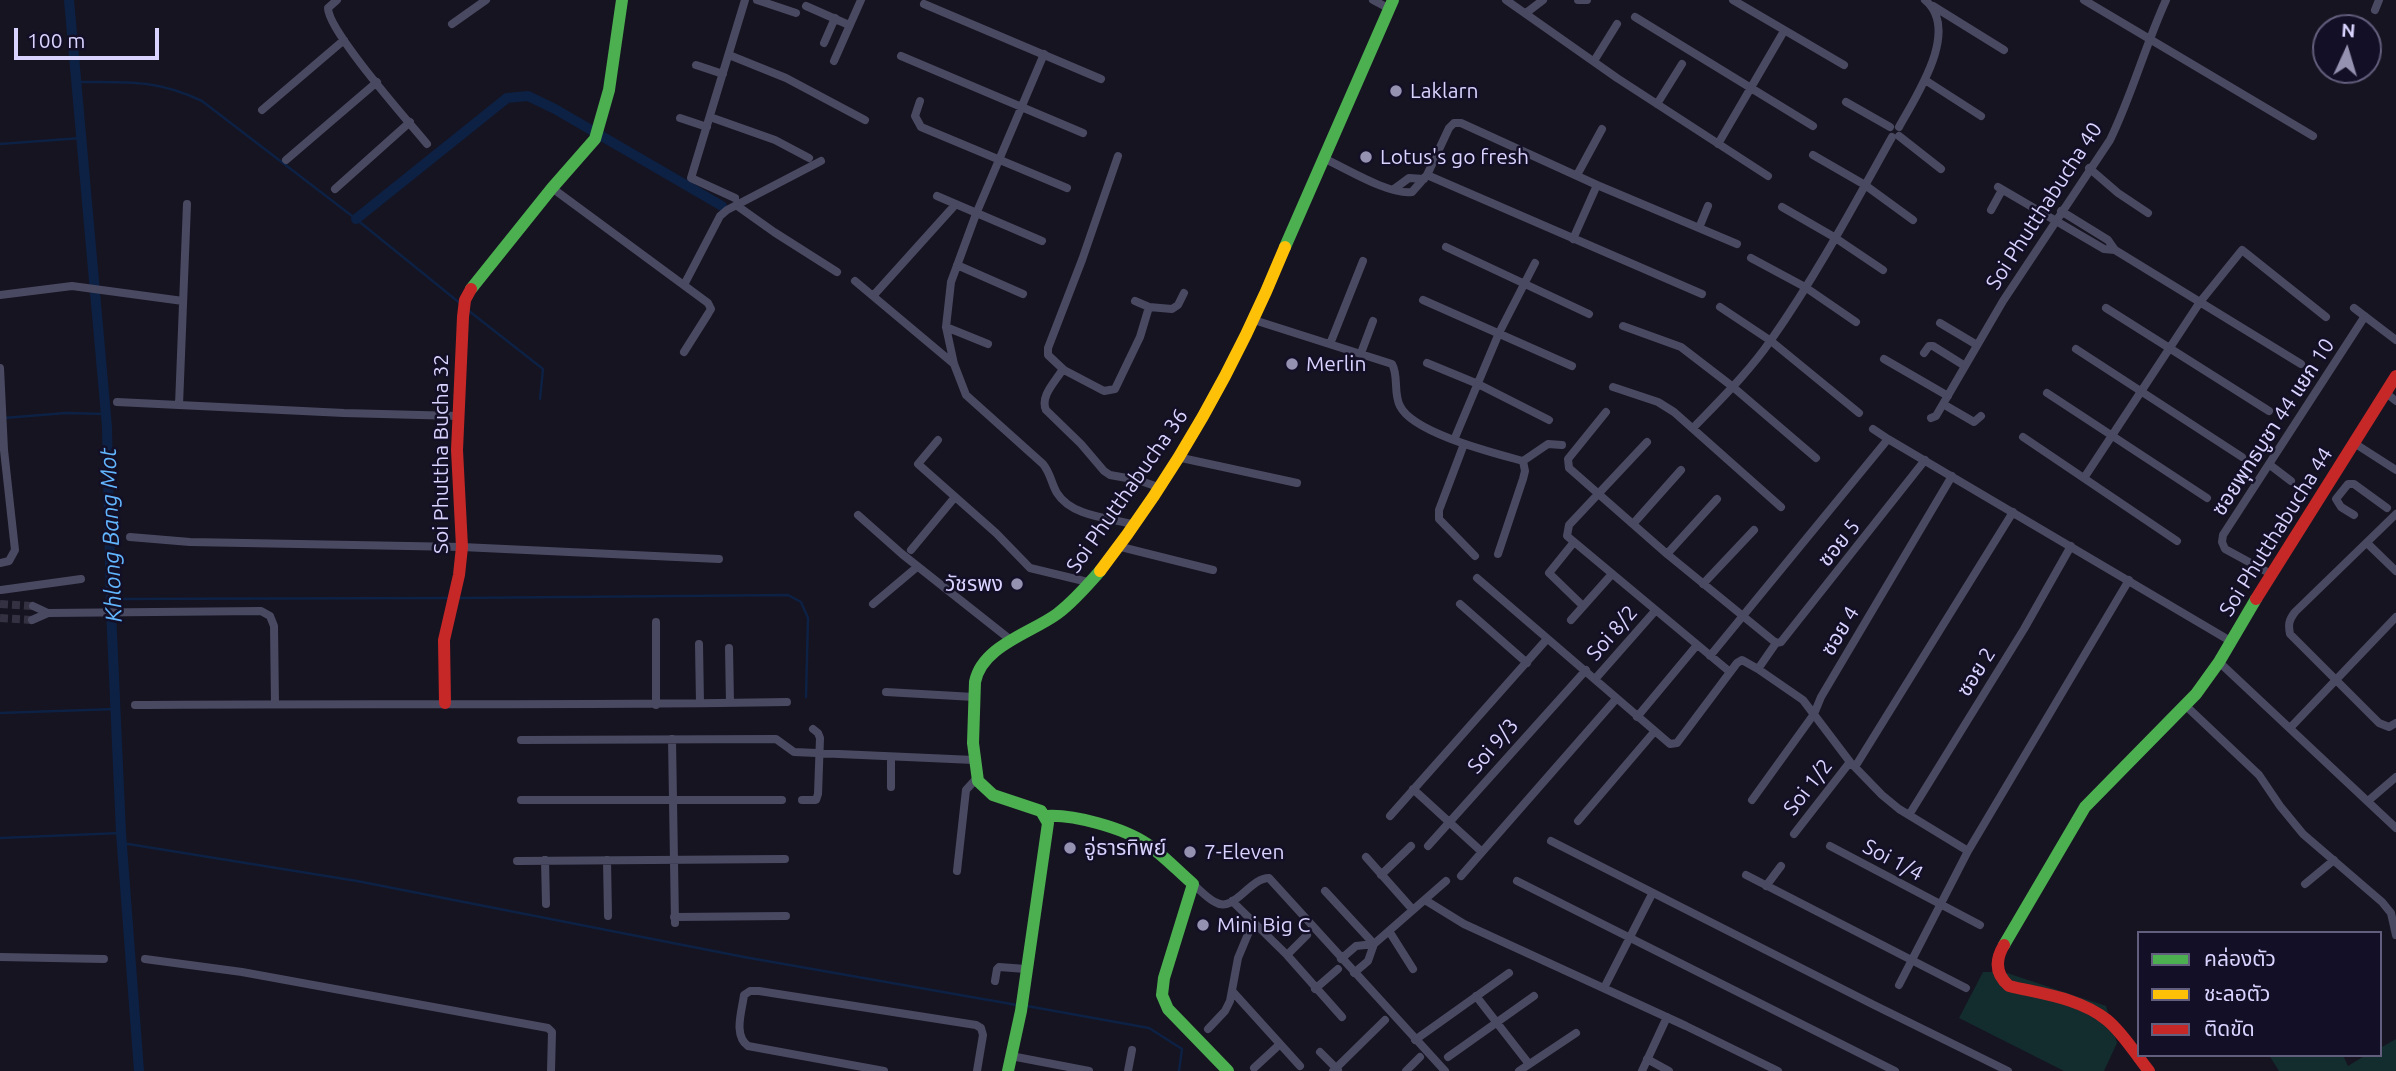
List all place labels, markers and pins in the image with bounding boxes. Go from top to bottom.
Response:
place label: Laklarn [1410,78,1478,104]
marker: Laklarn [1388,83,1404,99]
place label: Lotus's go fresh [1380,144,1529,170]
marker: Lotus's go fresh [1358,149,1374,165]
place label: Merlin [1306,351,1366,377]
marker: Merlin [1284,356,1300,372]
place label: วัชรพง [945,571,1003,597]
marker: วัชรพง [1009,576,1025,592]
place label: อู่ธารทิพย์ [1084,835,1166,861]
place label: 7-Eleven [1204,839,1285,865]
marker: อู่ธารทิพย์ [1062,840,1078,856]
marker: 7-Eleven [1182,844,1198,860]
place label: Mini Big C [1217,912,1310,938]
marker: Mini Big C [1195,917,1211,933]

